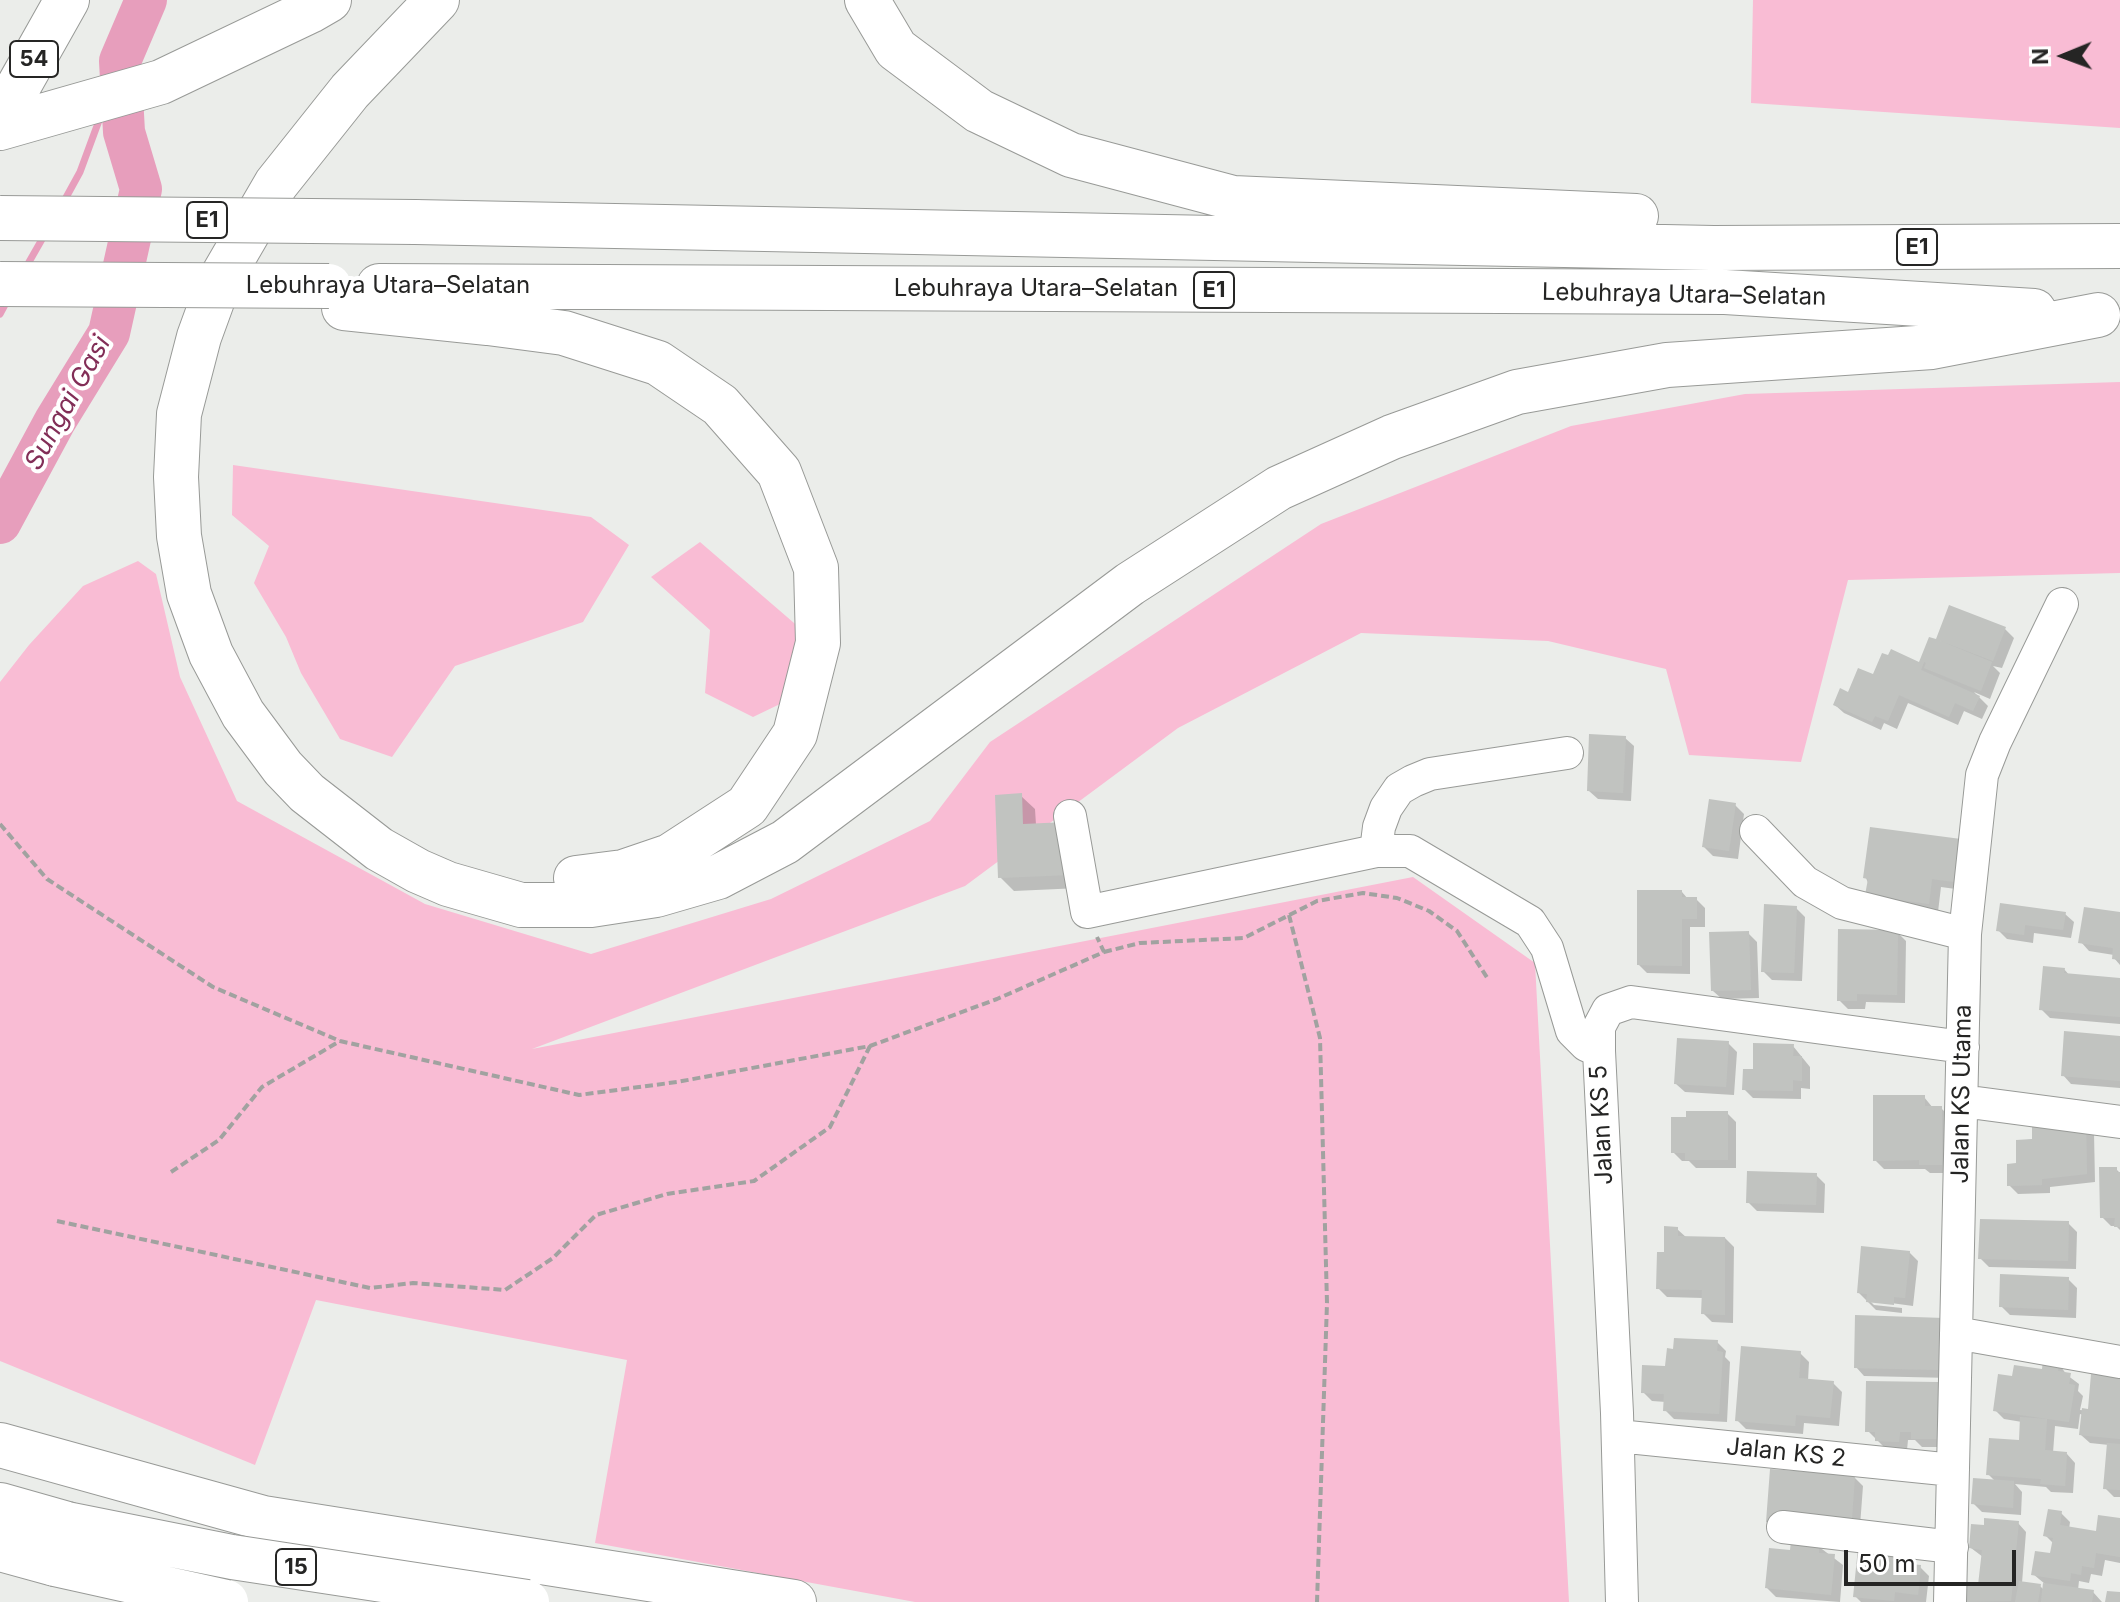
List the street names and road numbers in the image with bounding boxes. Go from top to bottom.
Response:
road number: 54 [10,41,58,77]
road number: E1 [187,202,227,238]
road number: E1 [1897,229,1937,265]
street label: Lebuhraya Utara–Selatan [246,272,530,300]
road number: E1 [1194,272,1234,308]
street label: Lebuhraya Utara–Selatan [894,275,1178,303]
street label: Lebuhraya Utara–Selatan [1542,278,1826,312]
street label: Jalan KS Utama [1946,1004,1978,1184]
street label: Jalan KS 5 [1584,1064,1620,1186]
street label: Jalan KS 2 [1725,1432,1847,1474]
road number: 15 [276,1549,316,1585]

